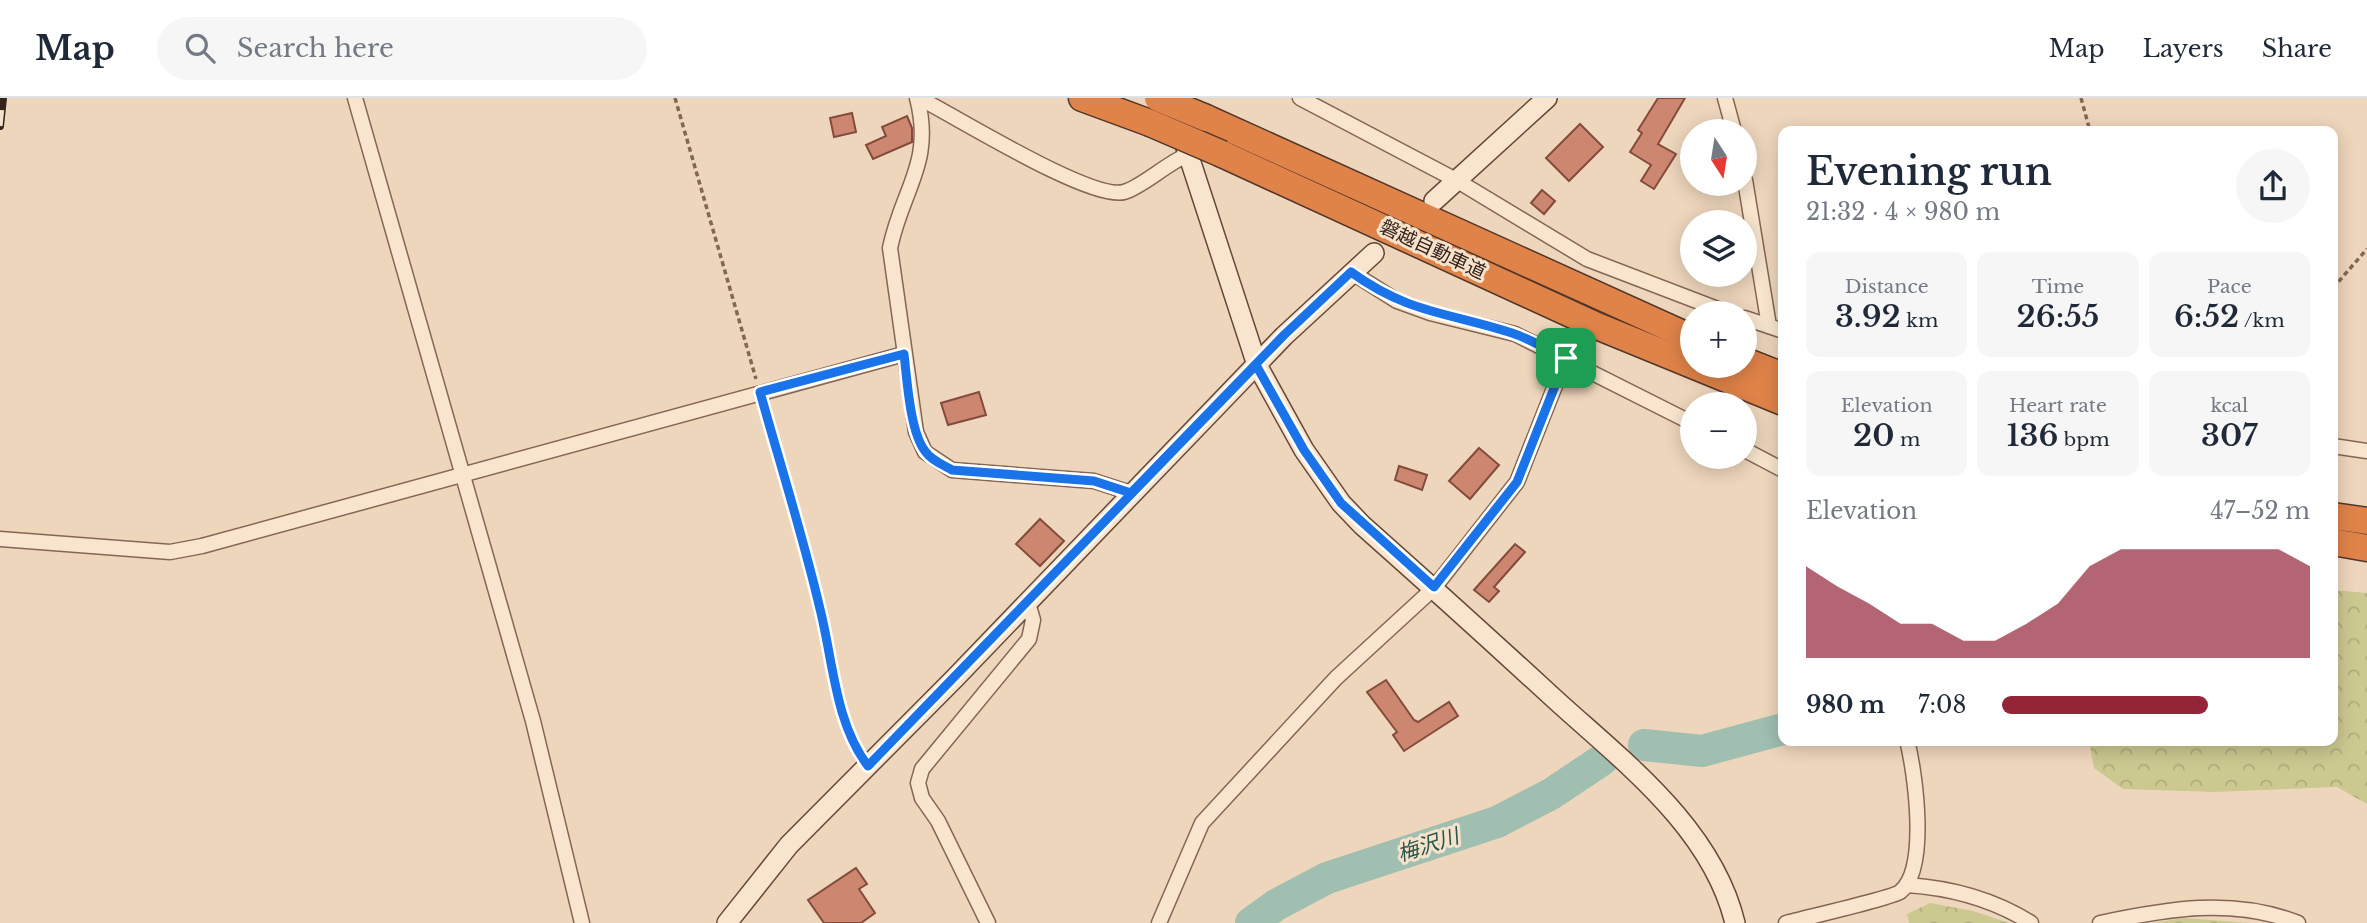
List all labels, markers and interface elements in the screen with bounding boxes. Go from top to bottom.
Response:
search box [157,17,647,80]
text: Map [35,28,115,69]
icon: search [181,29,219,67]
text: Search here [237,32,394,64]
text: Map [2049,34,2105,63]
text: Layers [2143,34,2224,63]
text: Share [2262,34,2332,63]
north arrow [1680,119,1757,196]
map controls [1680,119,1757,469]
text: Evening run [1806,148,2052,195]
button: share [2236,149,2310,223]
text: 21:32 · 4 × 980 m [1806,198,2000,226]
button: layers [1680,210,1757,287]
street label: 磐越自動車道 [1376,215,1489,284]
text: Distance [1845,275,1929,298]
text: Time [2032,275,2084,298]
text: Pace [2207,275,2252,298]
text: 3.92 [1835,298,1901,335]
text: 26:55 [2017,298,2099,335]
text: 6:52 [2174,298,2239,335]
button: + [1680,301,1757,378]
text: km [1901,309,1938,332]
text: /km [2239,309,2285,332]
pin [1536,328,1596,388]
icon: arrive [1547,339,1585,377]
button: − [1680,392,1757,469]
text: Elevation [1841,394,1933,417]
text: Heart rate [2009,394,2107,417]
text: kcal [2210,394,2248,417]
text: 20 [1853,417,1894,454]
text: 136 [2006,417,2058,454]
text: 307 [2201,417,2258,454]
text: m [1894,428,1920,451]
text: bpm [2058,428,2110,451]
text: Elevation [1806,497,1917,525]
text: 47–52 m [2210,497,2310,525]
text: 980 m [1806,691,1885,719]
text: 7:08 [1918,691,1966,719]
water label: 梅沢川 [1394,822,1464,867]

